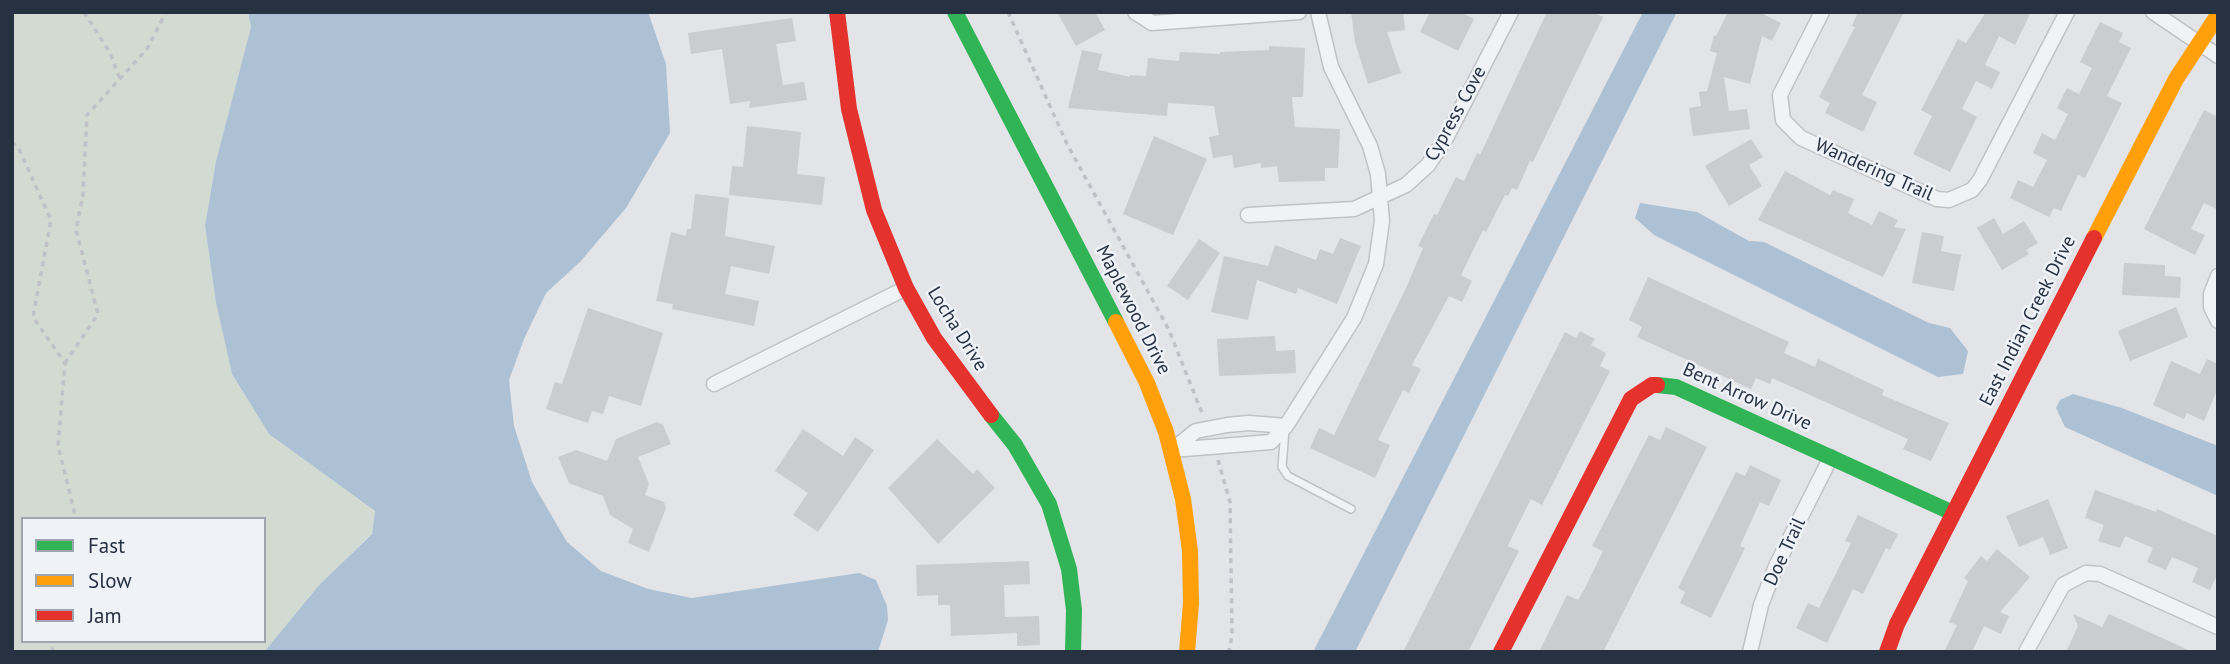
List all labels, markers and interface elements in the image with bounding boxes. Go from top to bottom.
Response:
street label: Cypress Cove [1421,63,1491,165]
street label: Wandering Trail [1811,134,1937,206]
street label: East Indian Creek Drive [1975,232,2081,410]
street label: Maplewood Drive [1091,242,1175,378]
street label: Locha Drive [922,283,992,375]
street label: Bent Arrow Drive [1679,358,1815,436]
street label: Doe Trail [1759,514,1811,590]
legend [21,517,266,643]
text: Fast [88,532,125,559]
text: Slow [88,567,132,594]
text: Jam [88,602,122,629]

